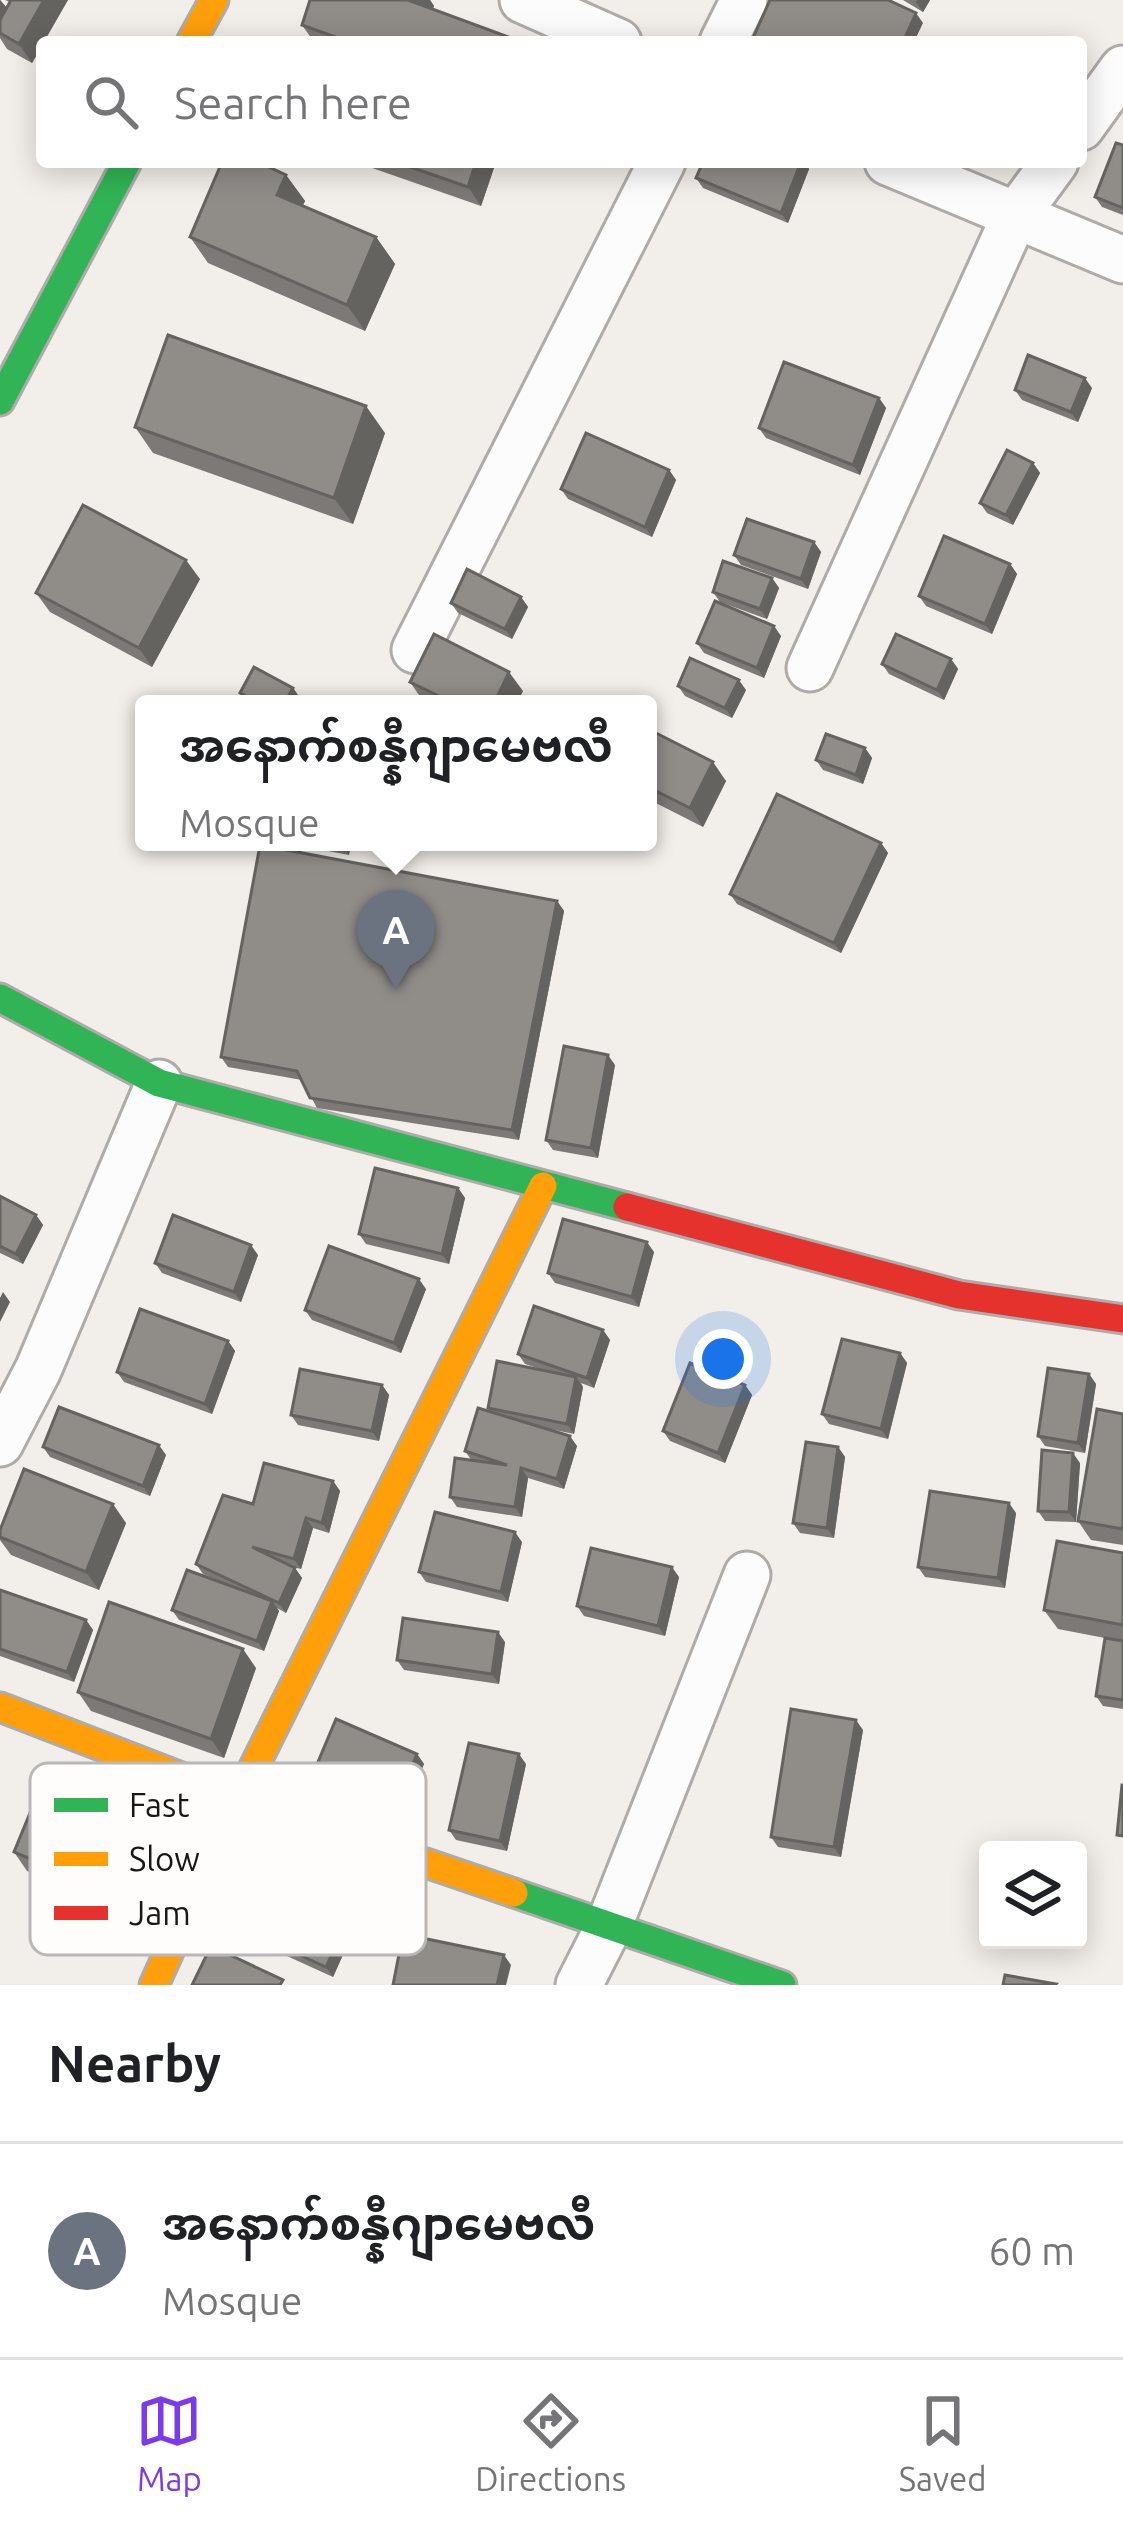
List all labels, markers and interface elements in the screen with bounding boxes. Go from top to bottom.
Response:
search box [36,36,1087,168]
icon: search [78,69,144,135]
text: Search here [174,77,412,128]
popup [135,695,657,851]
text: အနောက်စန္နီဂျာမေဗလီ [179,720,613,771]
text: Mosque [179,801,320,844]
pin: A [357,890,435,989]
your location [693,1329,753,1389]
legend [30,1763,426,1955]
text: Fast [129,1786,189,1823]
text: Slow [129,1840,200,1877]
map controls [979,1841,1087,1949]
button: layers [979,1841,1087,1949]
text: Jam [129,1894,191,1931]
text: Nearby [48,2034,221,2092]
text: အနောက်စန္နီဂျာမေဗလီ [162,2198,595,2249]
text: A [73,2229,101,2272]
text: 60 m [988,2229,1075,2272]
text: Mosque [162,2279,302,2322]
tab: Map [136,2388,202,2497]
tab: Directions [475,2388,626,2497]
tab: Saved [899,2388,987,2497]

